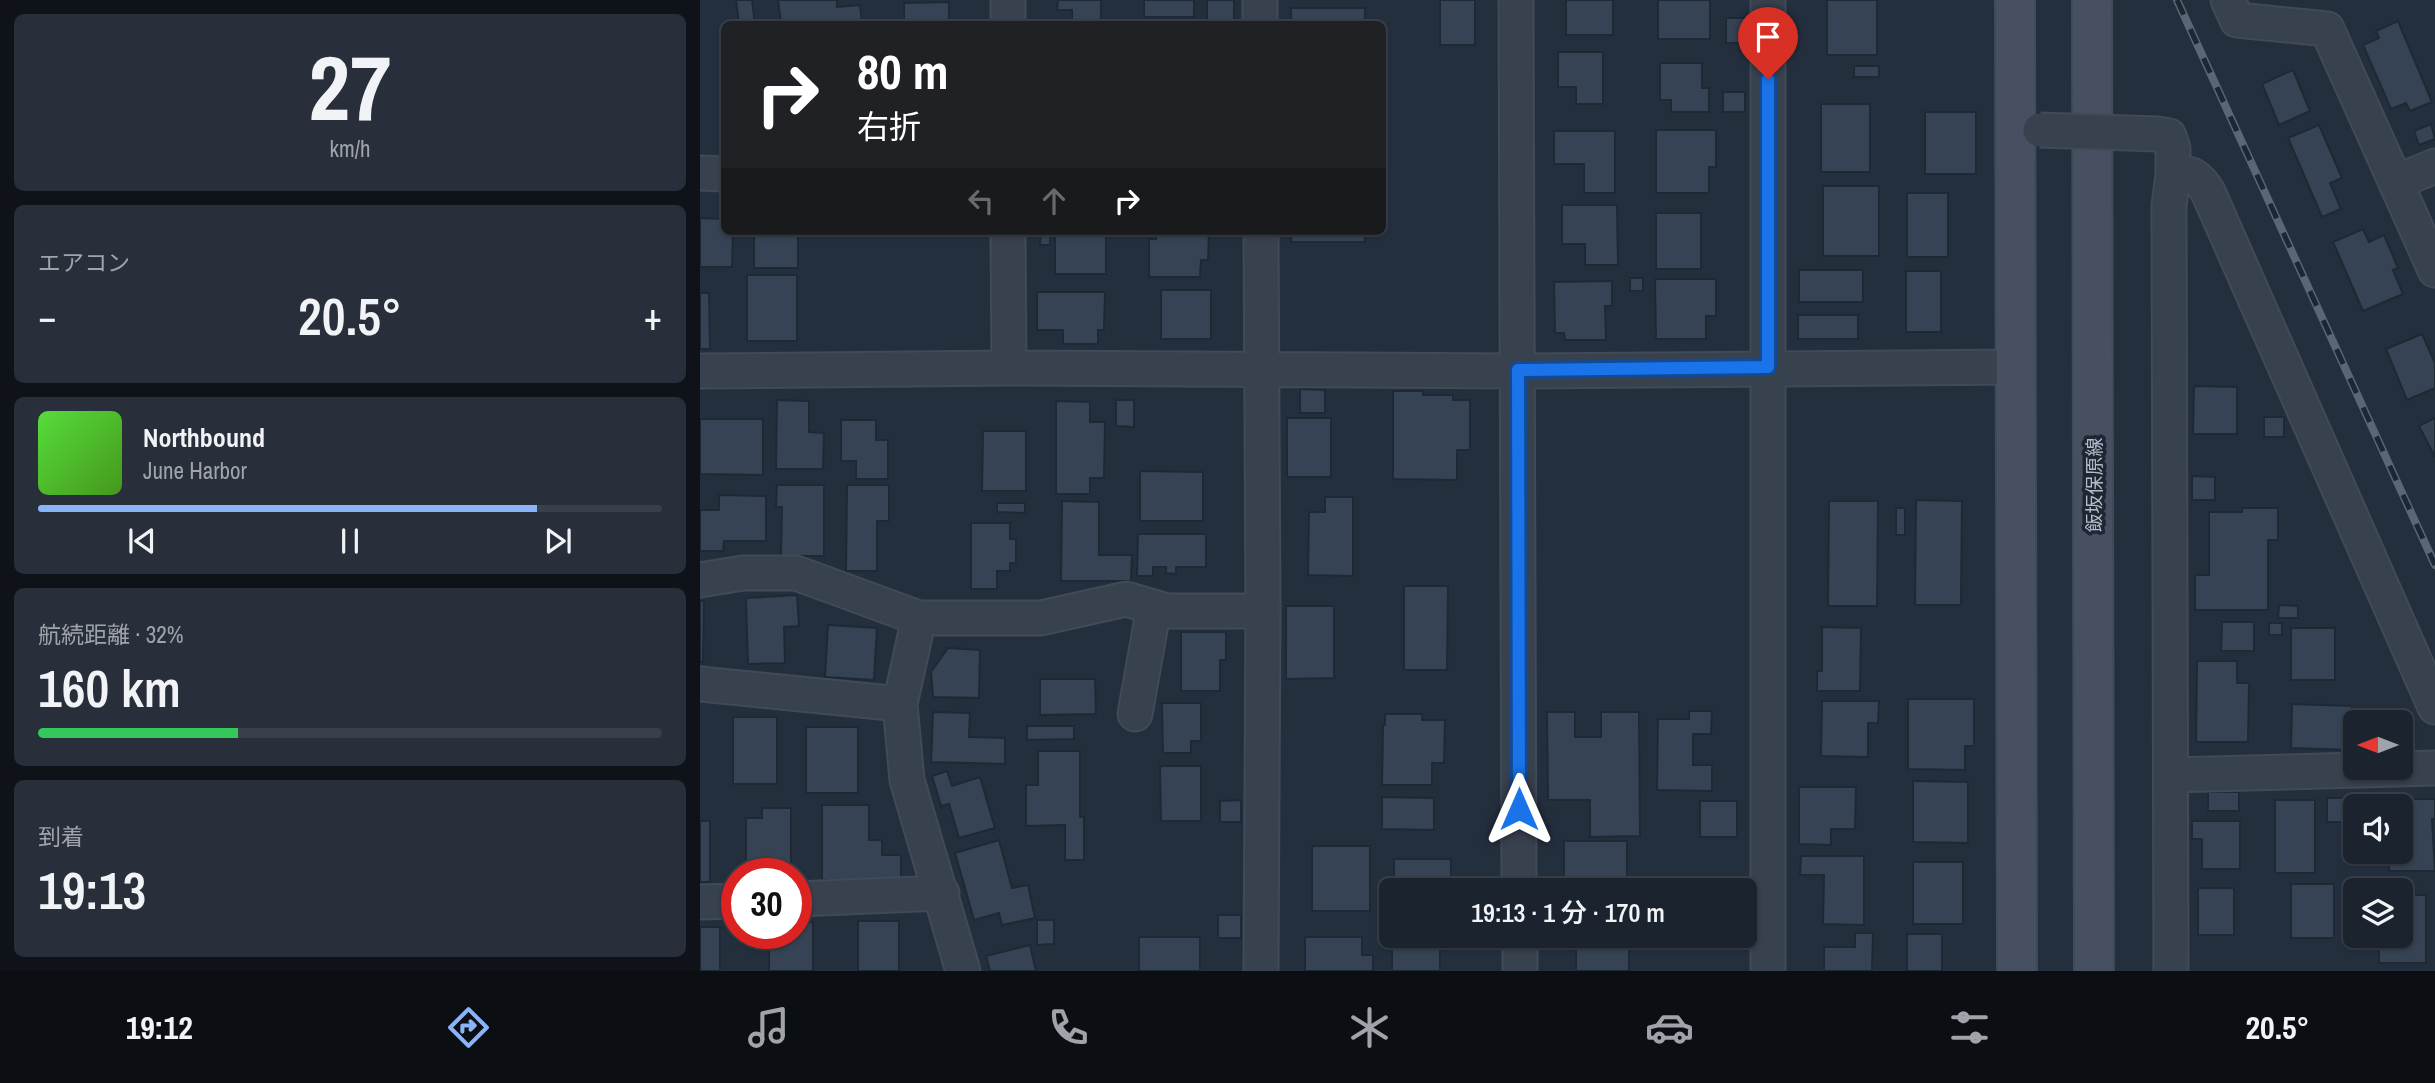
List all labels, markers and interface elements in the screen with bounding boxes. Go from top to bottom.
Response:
pin [1738,7,1798,79]
icon: arrive [1749,18,1787,56]
text: 27 [309,26,392,148]
text: 80 m [857,38,949,104]
icon: right [742,49,833,140]
text: 右折 [857,105,921,148]
text: km/h [330,133,370,164]
icon: left [962,182,1000,220]
icon: ahead [1035,182,1073,220]
icon: right [1108,182,1146,220]
text: エアコン [38,247,130,278]
text: 20.5° [298,281,402,351]
text: − [38,291,56,342]
text: + [644,291,662,342]
text: Northbound [143,420,265,455]
street label: 飯坂保原線 [2081,437,2107,533]
text: June Harbor [143,455,247,486]
icon: previous [123,522,161,560]
icon: pause [331,522,369,560]
icon: next [539,522,577,560]
text: 航続距離 · 32% [38,619,183,650]
text: 160 km [38,653,181,723]
north arrow [2343,710,2413,780]
map controls [2343,710,2413,948]
position arrow [1482,772,1556,846]
button: sound [2343,794,2413,864]
text: 到着 [38,821,84,852]
text: 19:13 [38,855,146,925]
speed limit sign: 30 [721,858,812,949]
button: layers [2343,878,2413,948]
text: 19:13 · 1 分 · 170 m [1471,895,1665,930]
icon: directions [444,1003,493,1052]
icon: music [744,1003,793,1052]
icon: phone [1044,1003,1093,1052]
icon: climate [1345,1003,1394,1052]
icon: car [1645,1003,1694,1052]
icon: filters [1945,1003,1994,1052]
text: 19:12 [126,1006,193,1049]
text: 20.5° [2245,1006,2309,1049]

